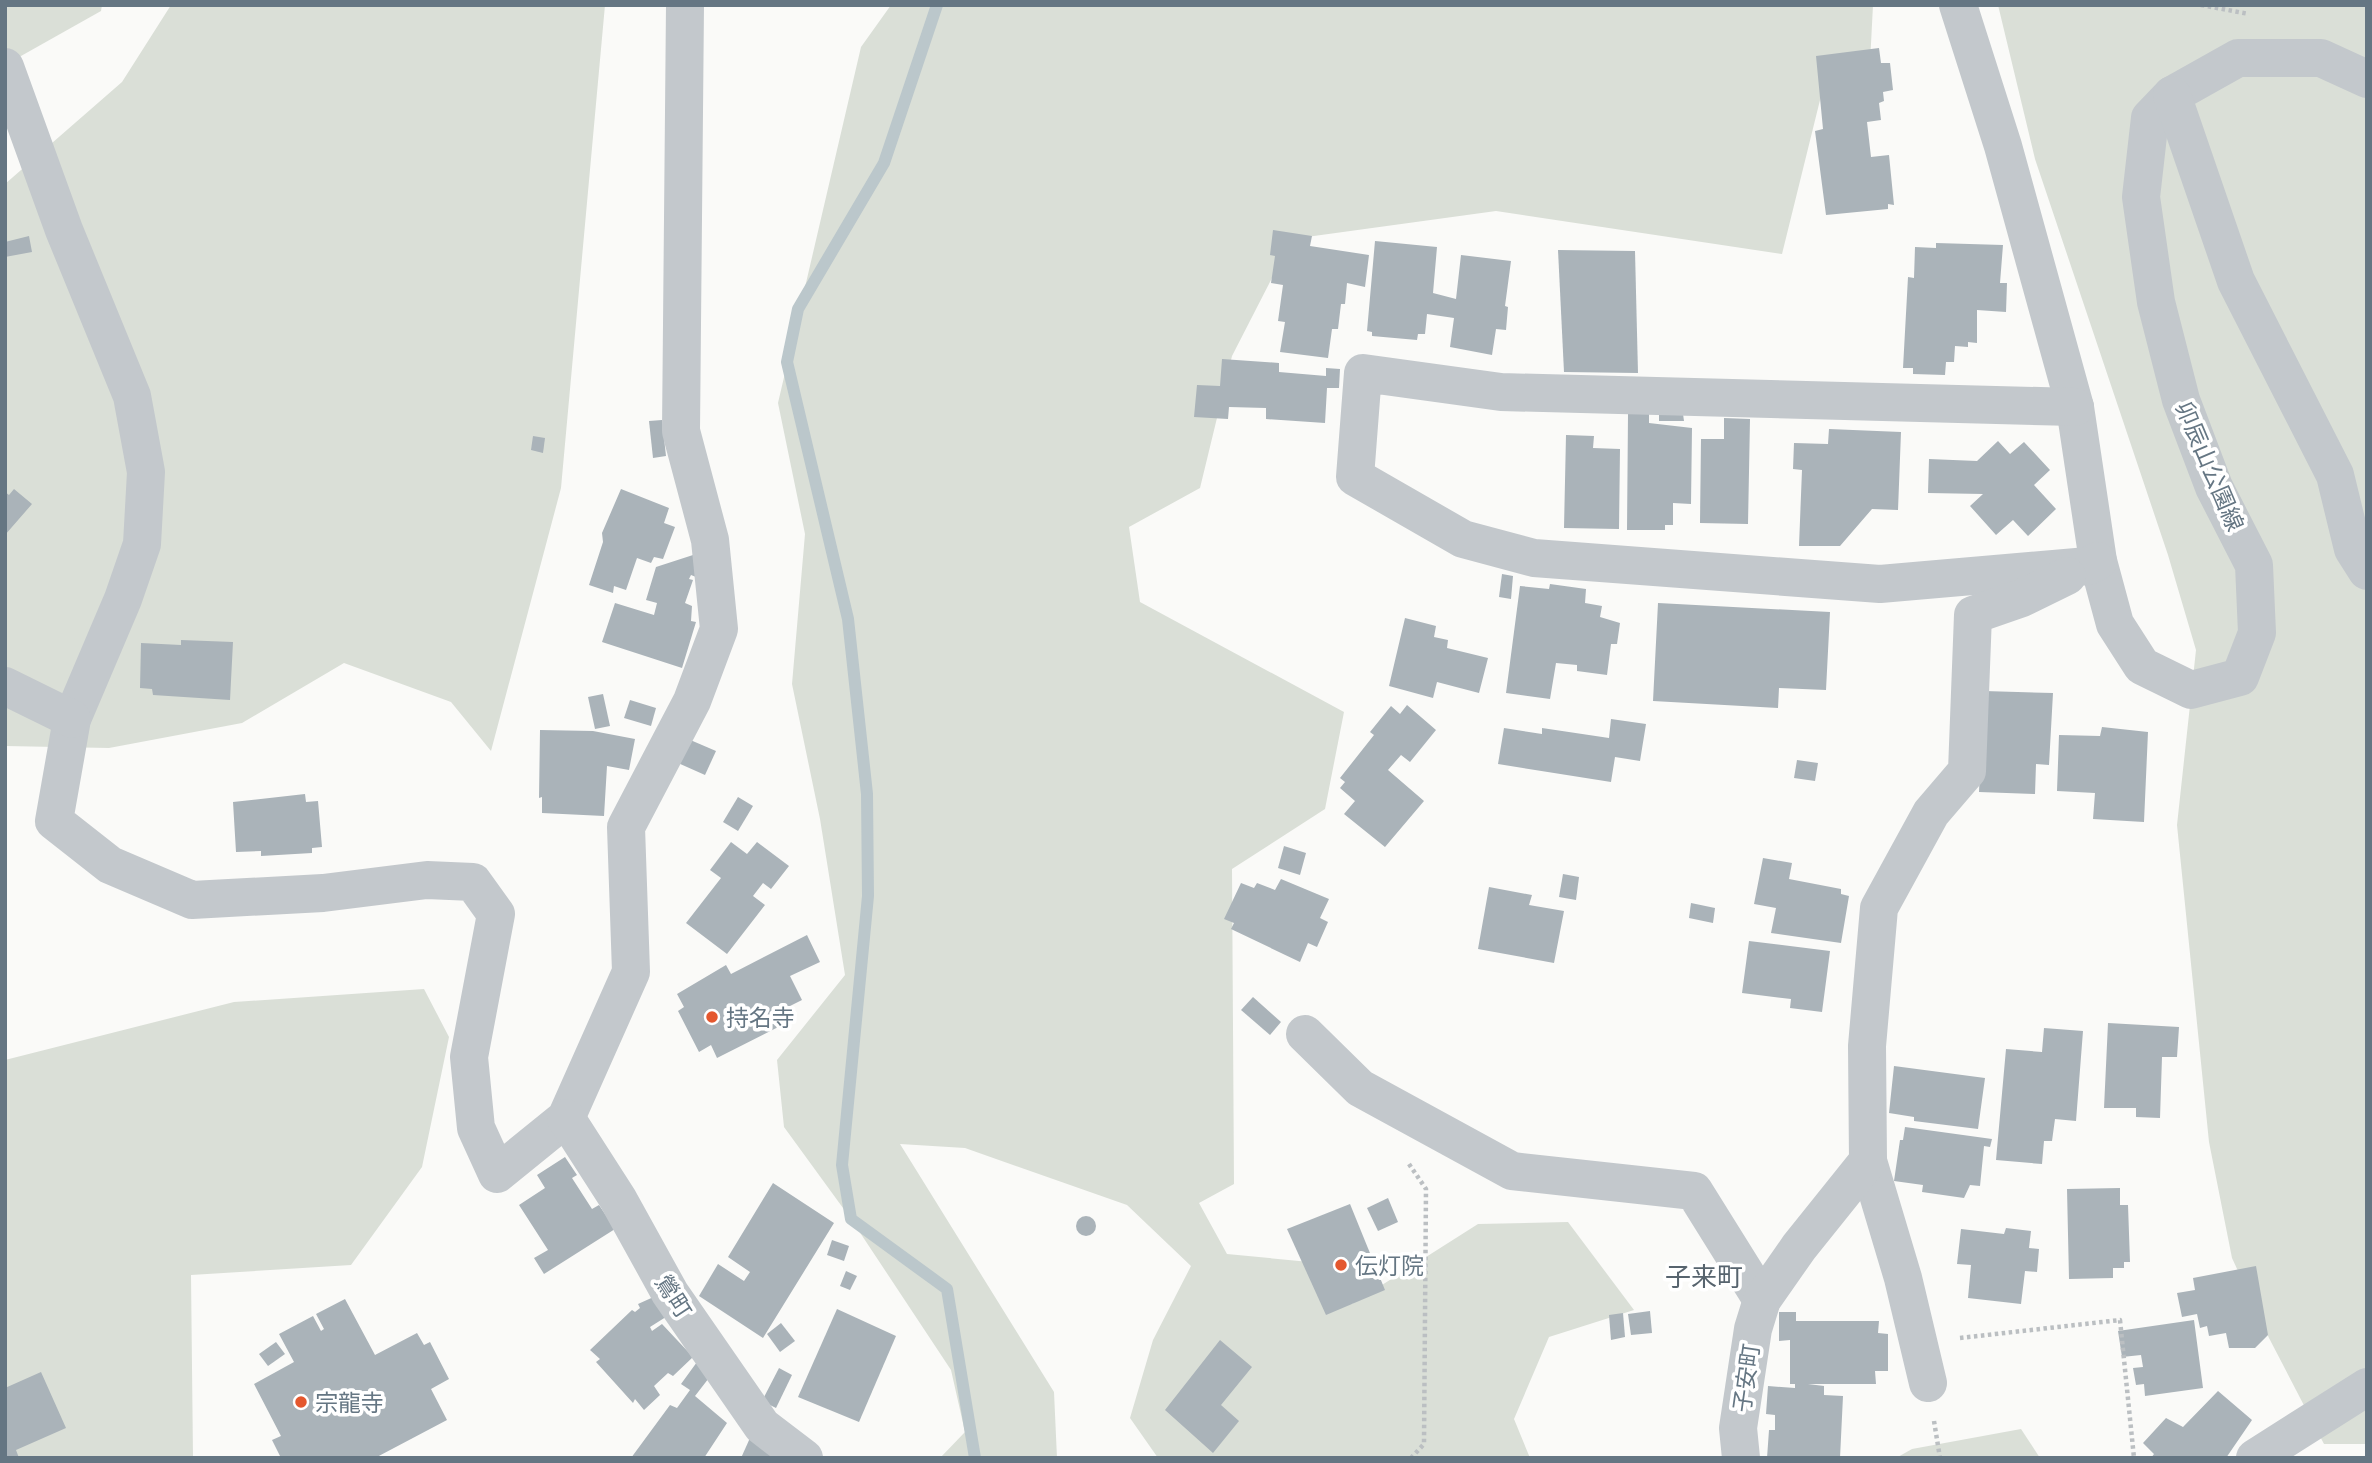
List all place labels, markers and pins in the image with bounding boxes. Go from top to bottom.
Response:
place label: 持名寺 [726,1004,795,1031]
marker: 持名寺 [704,1009,720,1025]
place label: 伝灯院 [1355,1252,1424,1279]
marker: 伝灯院 [1333,1257,1349,1273]
place label: 宗龍寺 [315,1389,384,1416]
marker: 宗龍寺 [293,1394,309,1410]

